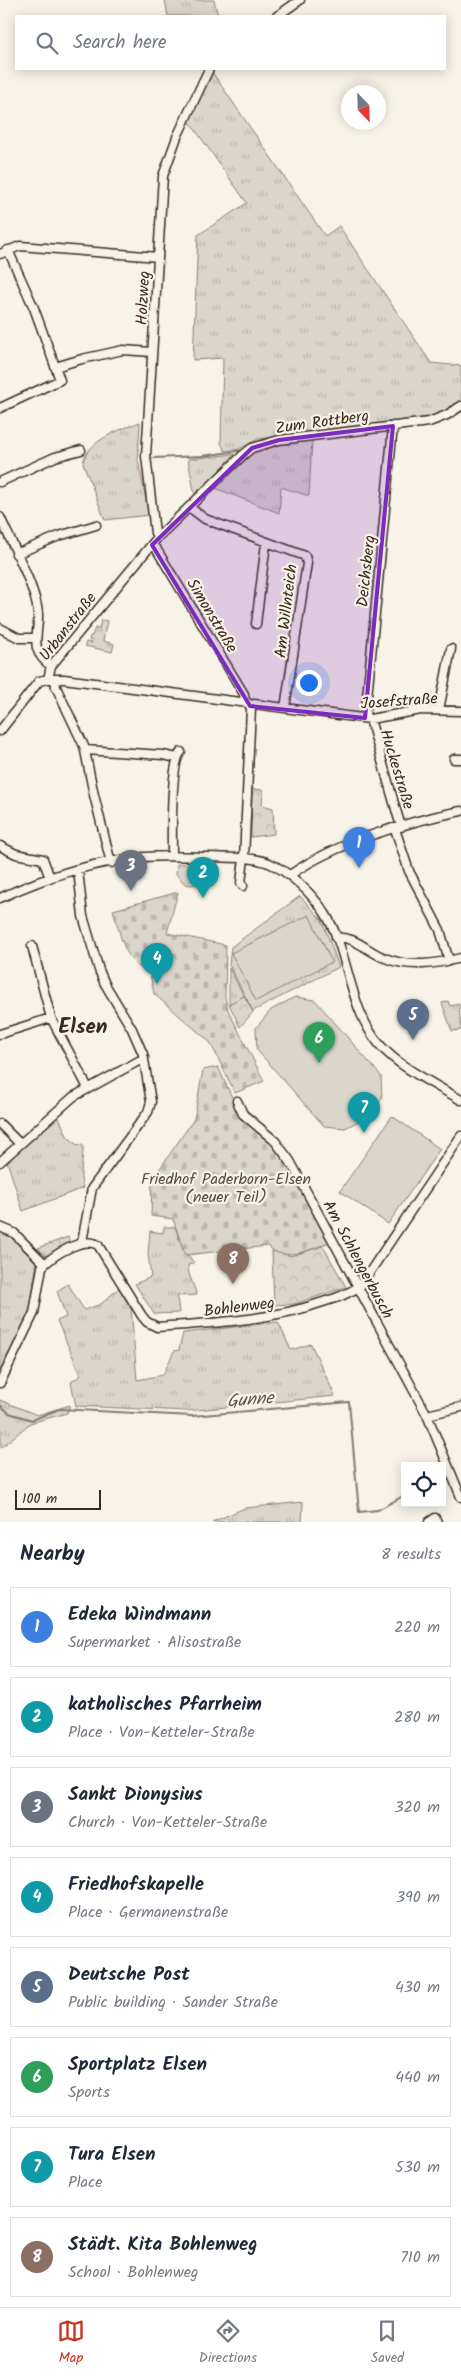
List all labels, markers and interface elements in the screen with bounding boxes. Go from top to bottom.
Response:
search box [15,15,446,70]
text: Search here [73,28,167,58]
icon: search [33,29,61,57]
north arrow [341,85,386,130]
street label: Holzweg [130,270,157,326]
street label: Zum Rottberg [274,404,371,441]
street label: Deichsberg [350,534,383,608]
street label: Am Willnteich [268,563,305,660]
street label: Simonstraße [180,574,244,658]
street label: Urbanstraße [33,587,103,667]
your location [296,670,322,696]
street label: Josefstraße [360,686,438,717]
street label: Huckestraße [373,726,421,813]
pin: 1 [343,827,375,868]
pin: 3 [115,850,147,891]
pin: 2 [187,857,219,898]
pin: 4 [141,943,173,984]
pin: 5 [397,999,429,1040]
district label: Elsen [59,1011,107,1044]
pin: 6 [303,1022,335,1063]
pin: 7 [348,1092,380,1133]
park label: Friedhof Paderborn-Elsen (neuer Teil) [141,1167,311,1210]
street label: Am Schlengerbusch [316,1196,400,1324]
pin: 8 [217,1243,249,1284]
street label: Bohlenweg [202,1291,276,1324]
water label: Gunne [225,1384,277,1417]
map controls [401,1462,446,1507]
button: locate [401,1462,446,1507]
scale bar [15,1487,101,1510]
text: 100 m [22,1488,57,1510]
text: Nearby [20,1538,85,1571]
text: 8 results [381,1542,441,1567]
text: Edeka Windmann [68,1600,211,1630]
text: 1 [35,1615,39,1640]
text: 220 m [394,1615,440,1640]
text: Supermarket · Alisostraße [68,1630,241,1655]
text: katholisches Pfarrheim [68,1690,262,1720]
text: 2 [32,1705,42,1730]
text: 280 m [394,1705,440,1730]
text: Place · Von-Ketteler-Straße [68,1720,255,1745]
text: Sankt Dionysius [68,1780,203,1810]
text: 3 [33,1795,41,1820]
text: 320 m [394,1795,440,1820]
text: Church · Von-Ketteler-Straße [68,1810,267,1835]
text: Friedhofskapelle [68,1870,204,1900]
text: 4 [33,1885,41,1910]
text: 390 m [396,1885,440,1910]
text: Place · Germanenstraße [68,1900,228,1925]
text: Deutsche Post [68,1960,190,1990]
text: 5 [33,1975,41,2000]
text: 430 m [395,1975,440,2000]
text: Public building · Sander Straße [68,1990,278,2015]
text: Sportplatz Elsen [68,2050,207,2080]
text: 6 [33,2065,41,2090]
text: 440 m [395,2065,440,2090]
text: Sports [68,2080,110,2105]
text: Tura Elsen [68,2140,156,2170]
text: 7 [33,2155,41,2180]
text: 530 m [395,2155,440,2180]
text: Place [68,2170,102,2195]
text: Städt. Kita Bohlenweg [68,2230,257,2260]
text: 8 [32,2245,42,2270]
text: 710 m [400,2245,440,2270]
text: School · Bohlenweg [68,2260,198,2285]
tab: Map [57,2317,85,2369]
tab: Directions [199,2317,257,2369]
tab: Saved [371,2317,404,2369]

